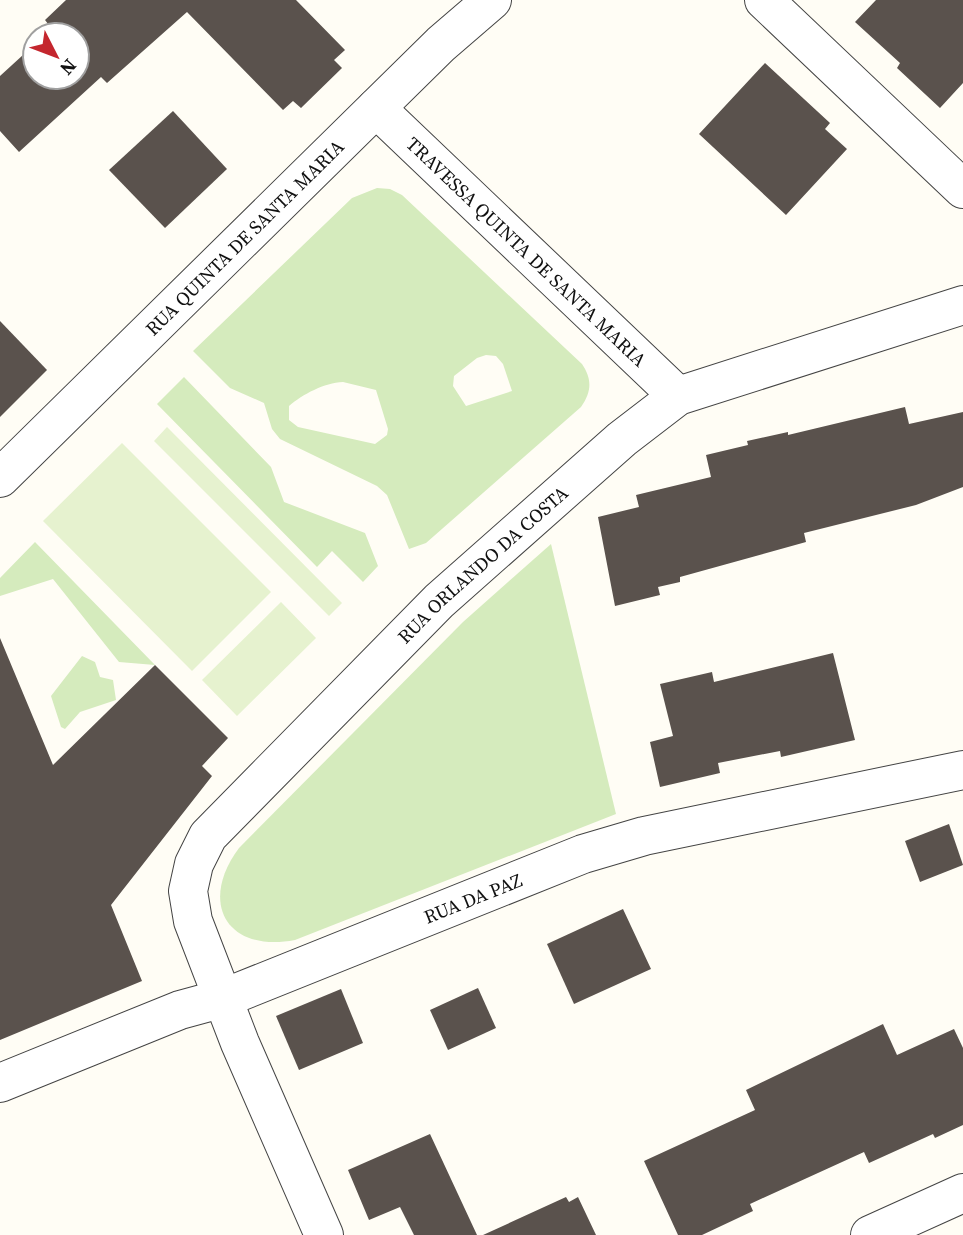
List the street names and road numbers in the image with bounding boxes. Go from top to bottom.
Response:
street label: TRAVESSA QUINTA DE SANTA MARIA [401,131,653,373]
street label: RUA QUINTA DE SANTA MARIA [139,133,350,341]
street label: RUA ORLANDO DA COSTA [391,480,574,649]
street label: RUA DA PAZ [420,867,526,930]

